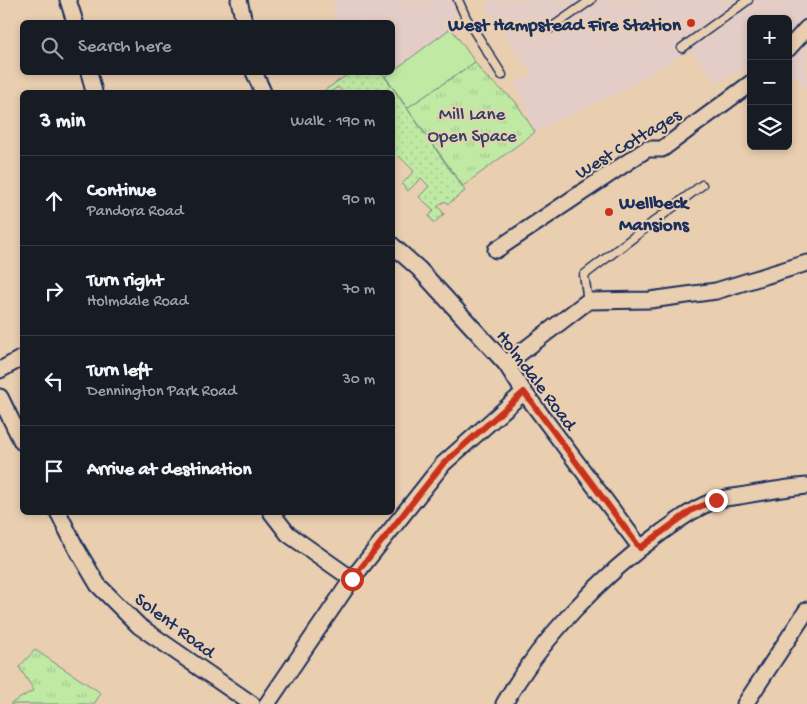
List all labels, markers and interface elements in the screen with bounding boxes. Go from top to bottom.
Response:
place label: West Hampstead Fire Station [447,15,682,38]
map controls [747,15,792,150]
button: + [747,15,792,60]
marker: West Hampstead Fire Station [685,17,697,29]
search box [20,20,395,75]
icon: search [38,34,66,62]
text: Search here [78,36,172,59]
button: − [747,60,792,105]
park label: Mill Lane Open Space [427,104,517,149]
street label: West Cottages [572,104,687,186]
button: layers [747,105,792,150]
text: 3 min [40,110,85,135]
text: Walk · 190 m [291,113,375,132]
text: Continue [87,180,156,203]
icon: ahead [40,187,68,215]
text: 90 m [343,191,375,210]
place label: Wellbeck Mansions [618,193,691,238]
text: Pandora Road [87,203,183,222]
marker: Wellbeck Mansions [603,206,615,218]
text: Turn right [87,270,163,293]
icon: right [40,277,68,305]
text: 70 m [342,281,375,300]
text: Holmdale Road [87,293,188,312]
street label: Holmdale Road [490,326,582,437]
text: Turn left [87,360,151,383]
icon: left [40,367,68,395]
text: 30 m [342,371,375,390]
text: Dennington Park Road [87,383,237,402]
icon: arrive [40,457,68,485]
text: Arrive at destination [87,459,251,482]
route end [705,489,728,512]
route start [341,568,364,591]
street label: Solent Road [129,589,220,666]

